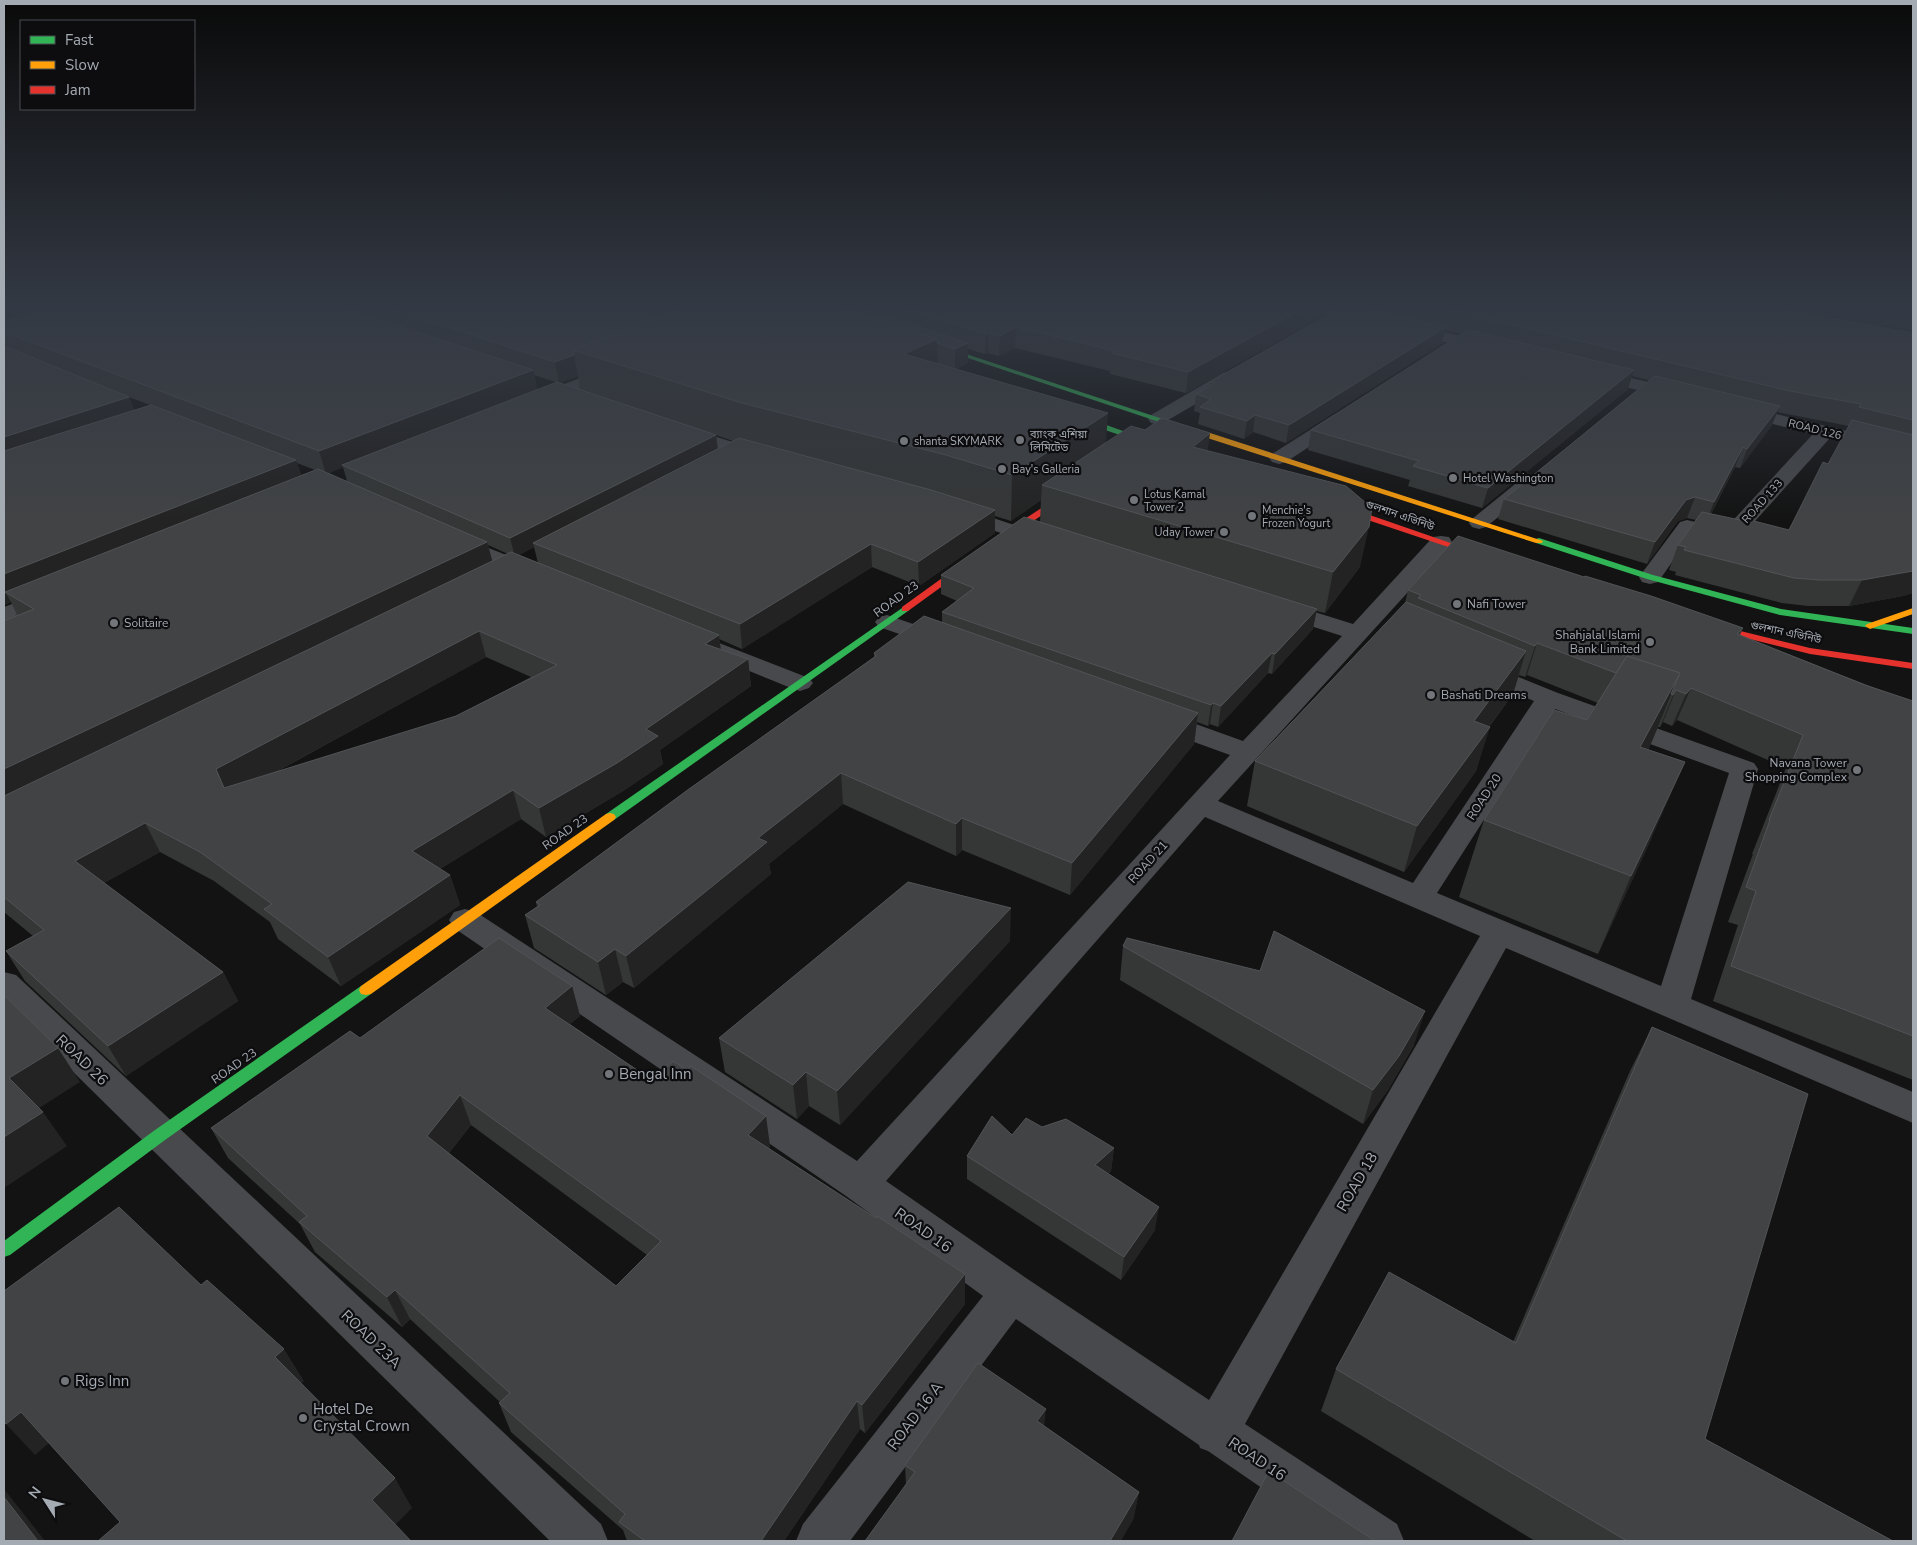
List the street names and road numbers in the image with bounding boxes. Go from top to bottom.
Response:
street label: ROAD 126 [1787,416,1843,443]
street label: ROAD 133 [1739,476,1786,527]
street label: গুলশান এভিনিউ [1363,497,1437,534]
street label: ROAD 23 [870,577,922,621]
street label: গুলশান এভিনিউ [1749,618,1823,647]
street label: ROAD 20 [1463,771,1505,823]
street label: ROAD 23 [539,810,591,854]
street label: ROAD 21 [1125,837,1171,887]
street label: ROAD 26 [52,1030,112,1090]
street label: ROAD 23 [208,1044,260,1088]
street label: ROAD 18 [1332,1149,1382,1215]
street label: ROAD 16 [891,1203,955,1257]
street label: ROAD 23A [337,1305,405,1373]
street label: ROAD 16 A [883,1378,947,1454]
street label: ROAD 16 [1224,1432,1290,1486]

